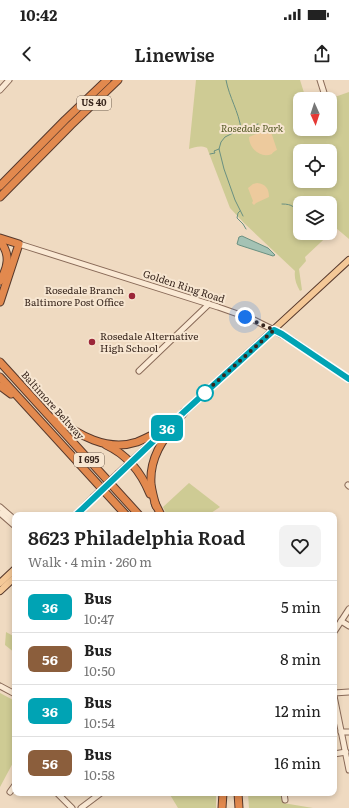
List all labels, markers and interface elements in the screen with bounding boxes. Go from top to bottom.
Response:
text: 10:42 [20,3,57,26]
text: Linewise [134,41,215,68]
icon: back [16,43,38,65]
icon: share [311,43,333,65]
north arrow [293,92,337,136]
map controls [293,92,337,240]
road number: US 40 [77,96,111,110]
park label: Rosedale Park [221,120,284,135]
button: locate [293,144,337,188]
button: layers [293,196,337,240]
street label: Golden Ring Road [141,265,227,306]
place label: Rosedale Branch Baltimore Post Office [24,282,124,309]
marker: Rosedale Branch Baltimore Post Office [127,291,137,301]
your location [235,307,255,327]
place label: Rosedale Alternative High School [100,328,198,355]
marker: Rosedale Alternative High School [87,337,97,347]
street label: Baltimore Beltway [18,367,88,442]
unlabelled marker [196,384,214,402]
line badge: 36 [149,415,185,441]
text: 36 [159,418,175,438]
road number: I 695 [74,453,104,467]
text: 8623 Philadelphia Road [28,523,245,551]
button: heart [279,525,321,567]
text: Walk · 4 min · 260 m [28,552,152,571]
text: Bus [84,586,112,609]
text: 5 min [281,595,321,618]
text: 36 [42,597,58,617]
text: 10:47 [84,609,114,628]
text: Bus [84,638,112,661]
text: 8 min [280,647,321,670]
text: 56 [42,649,58,669]
text: 10:50 [84,661,115,680]
text: Bus [84,690,112,713]
text: 12 min [275,699,321,722]
text: 36 [42,701,58,721]
text: 10:54 [84,713,115,732]
text: Bus [84,742,112,765]
text: 16 min [274,751,321,774]
text: 56 [42,753,58,773]
text: 10:58 [84,765,115,784]

